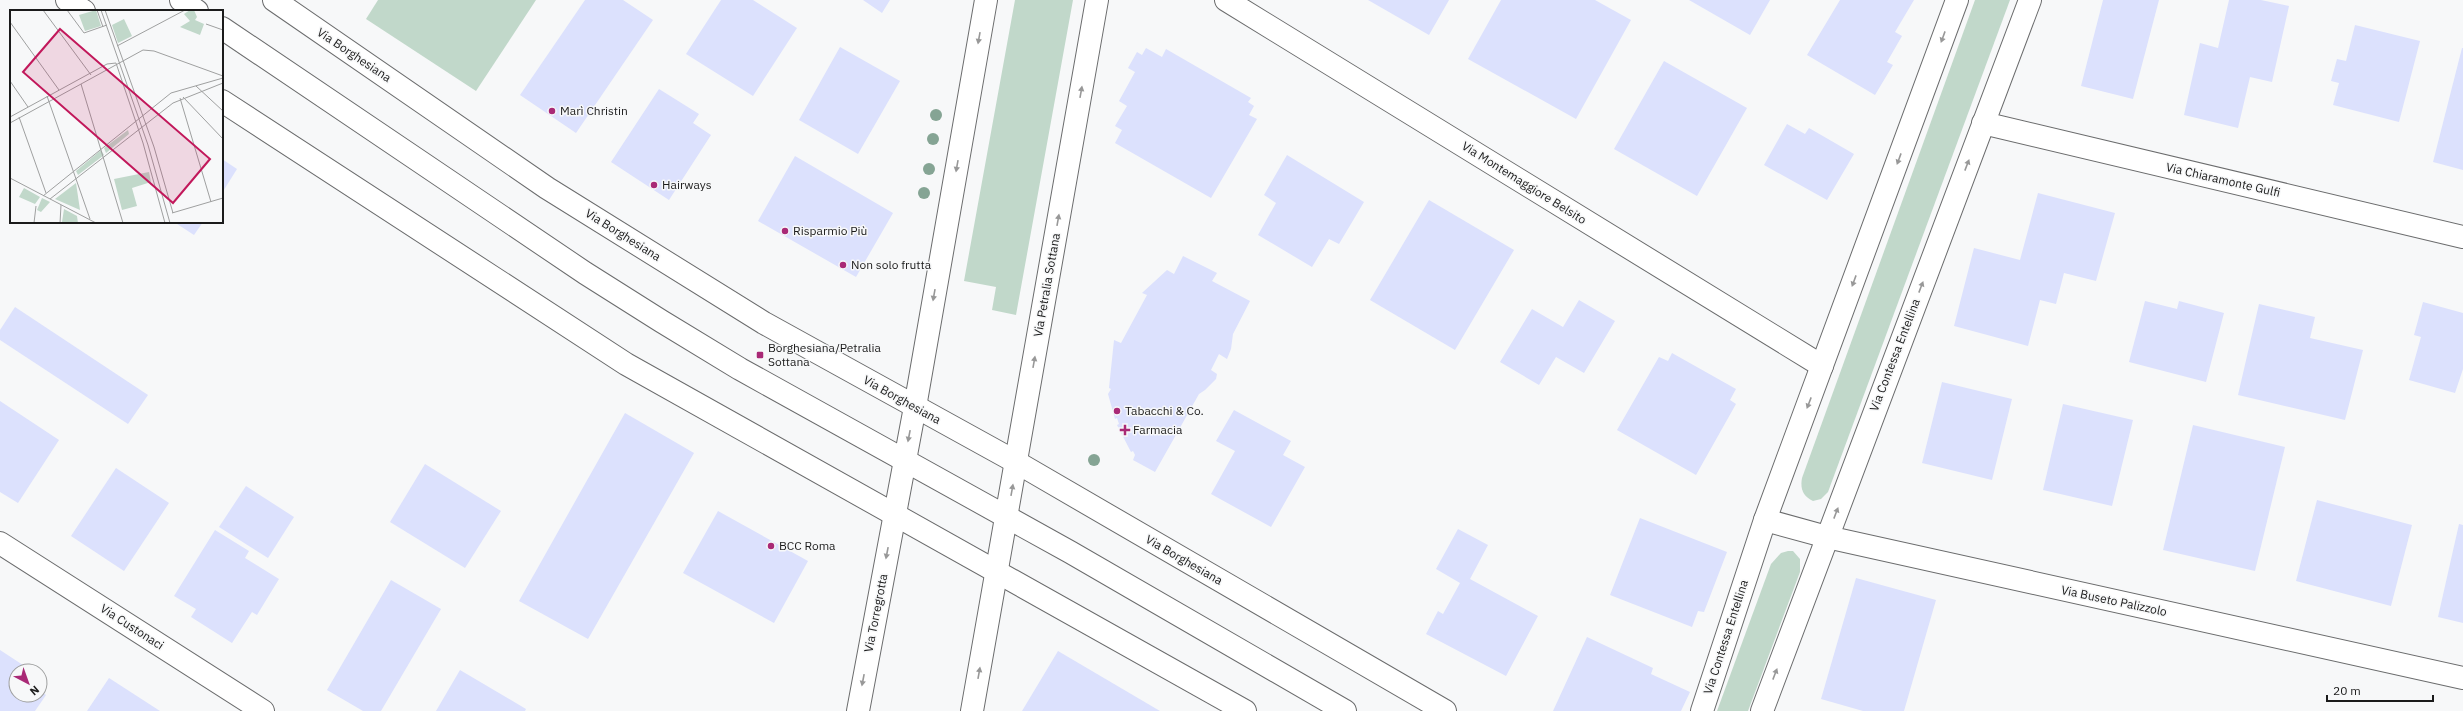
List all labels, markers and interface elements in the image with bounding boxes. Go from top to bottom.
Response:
inset map [10,10,223,223]
street label: Via Borghesiana [314,24,395,85]
one-way arrow [1940,31,1946,43]
one-way arrow [976,32,982,45]
one-way arrow [1078,86,1084,98]
place label: Marì Christin [560,103,628,118]
marker: Marì Christin [547,106,557,116]
street label: Via Montemaggiore Belsito [1459,138,1590,227]
one-way arrow [1895,153,1901,165]
one-way arrow [1964,159,1970,171]
street label: Via Chiaramonte Gulfi [2165,159,2282,200]
one-way arrow [953,160,959,173]
place label: Hairways [662,177,712,192]
marker: Hairways [649,180,659,190]
street label: Via Borghesiana [583,205,664,264]
one-way arrow [1056,214,1062,226]
place label: Risparmio Più [793,223,867,238]
marker: Risparmio Più [780,226,790,236]
street label: Via Petralia Sottana [1030,231,1063,338]
place label: Non solo frutta [851,257,932,272]
marker: Non solo frutta [838,260,848,270]
one-way arrow [1850,275,1856,287]
one-way arrow [1919,281,1925,293]
one-way arrow [931,288,937,301]
street label: Via Contessa Entellina [1866,296,1923,413]
place label: Borghesiana/Petralia Sottana [768,340,882,369]
marker: Borghesiana/Petralia Sottana [755,350,765,360]
one-way arrow [1031,356,1037,368]
street label: Via Borghesiana [861,372,944,427]
one-way arrow [1805,397,1811,409]
place label: Tabacchi & Co. [1125,403,1204,418]
marker: Tabacchi & Co. [1112,406,1122,416]
place label: Farmacia [1133,422,1183,437]
marker: Farmacia [1120,425,1130,435]
one-way arrow [906,430,912,442]
one-way arrow [1009,484,1015,496]
one-way arrow [1833,507,1839,519]
street label: Via Borghesiana [1143,531,1226,588]
place label: BCC Roma [779,538,836,553]
marker: BCC Roma [766,541,776,551]
one-way arrow [884,547,890,559]
street label: Via Torregrotta [861,572,891,654]
street label: Via Contessa Entellina [1700,577,1751,696]
street label: Via Buseto Palizzolo [2060,582,2169,619]
street label: Via Custonaci [98,600,167,653]
north arrow [8,663,48,703]
one-way arrow [976,667,982,679]
one-way arrow [1773,668,1779,680]
one-way arrow [860,674,866,687]
scale bar [2327,677,2433,703]
text: N [27,683,42,698]
text: 20 m [2333,683,2361,698]

